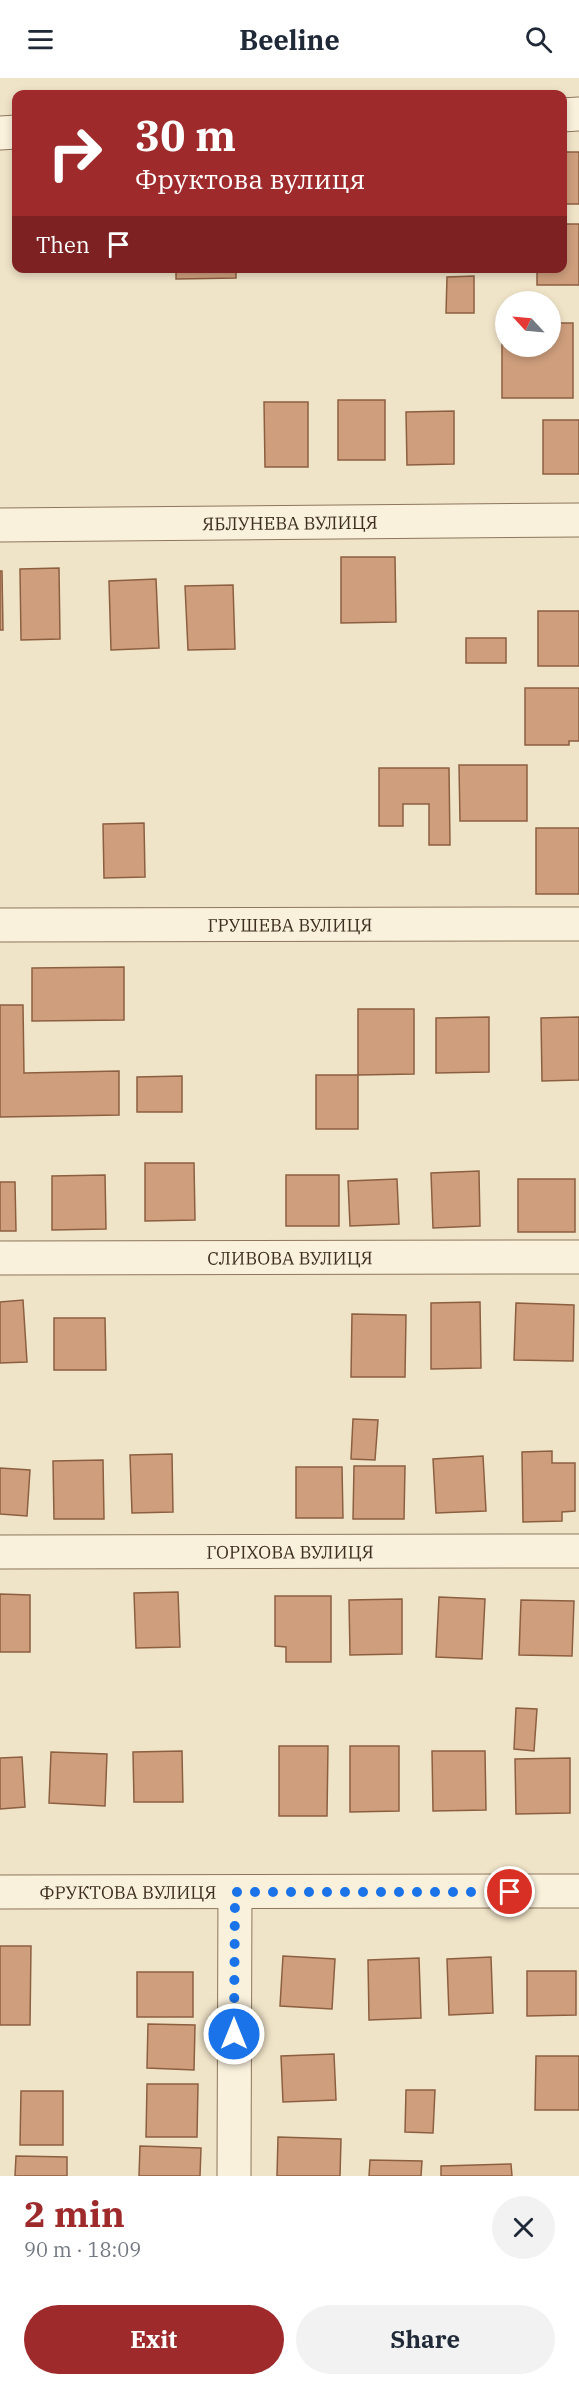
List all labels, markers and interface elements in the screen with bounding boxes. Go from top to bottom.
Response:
text: Beeline [239,22,340,57]
icon: menu [24,23,57,56]
icon: search [522,23,555,56]
text: 30 m [135,108,236,163]
icon: right [36,114,114,192]
text: Фруктова вулиця [135,161,365,196]
icon: arrive [102,228,135,261]
text: Then [36,230,90,259]
north arrow [495,291,561,357]
map controls [495,291,561,357]
street label: ЯБЛУНЕВА ВУЛИЦЯ [202,510,378,535]
street label: ГРУШЕВА ВУЛИЦЯ [207,913,373,936]
street label: СЛИВОВА ВУЛИЦЯ [207,1246,373,1269]
street label: ГОРІХОВА ВУЛИЦЯ [206,1540,374,1563]
pin [484,1866,535,1917]
icon: arrive [493,1875,526,1908]
street label: ФРУКТОВА ВУЛИЦЯ [40,1880,216,1903]
position arrow [202,2002,266,2066]
text: 2 min [24,2190,125,2237]
button: close [492,2196,555,2259]
text: 90 m · 18:09 [24,2236,141,2263]
button: Exit [24,2305,284,2374]
button: Share [296,2305,555,2374]

